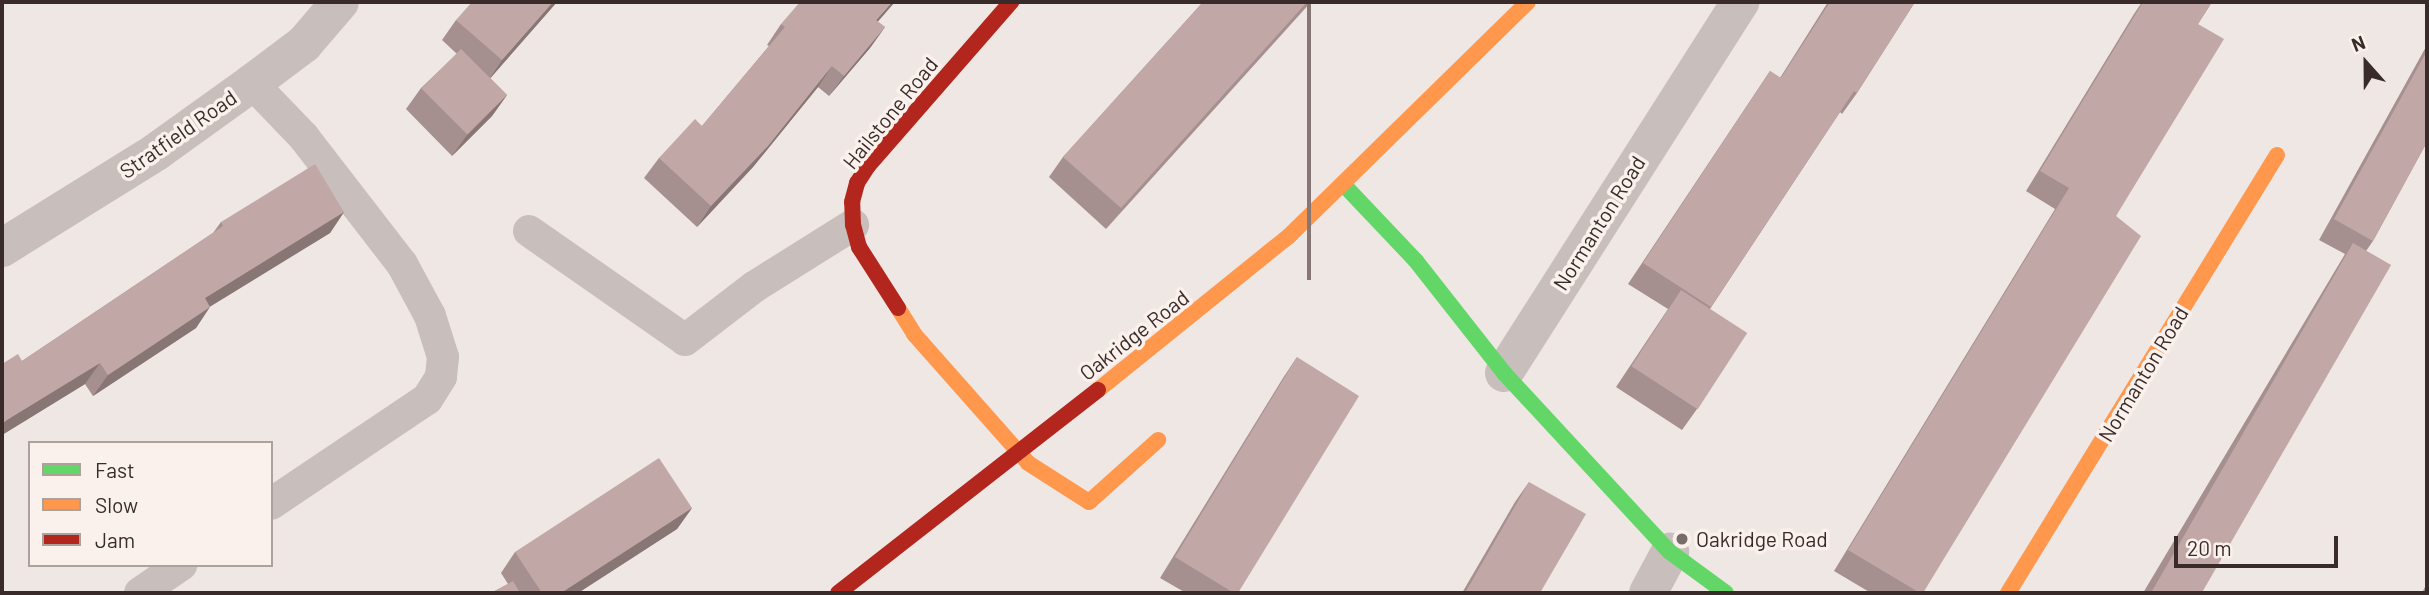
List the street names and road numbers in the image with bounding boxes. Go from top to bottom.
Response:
street label: Hailstone Road [837,52,943,174]
street label: Stratfield Road [115,84,241,184]
street label: Normanton Road [1548,151,1650,295]
street label: Oakridge Road [1074,285,1194,385]
street label: Normanton Road [2093,302,2193,446]

